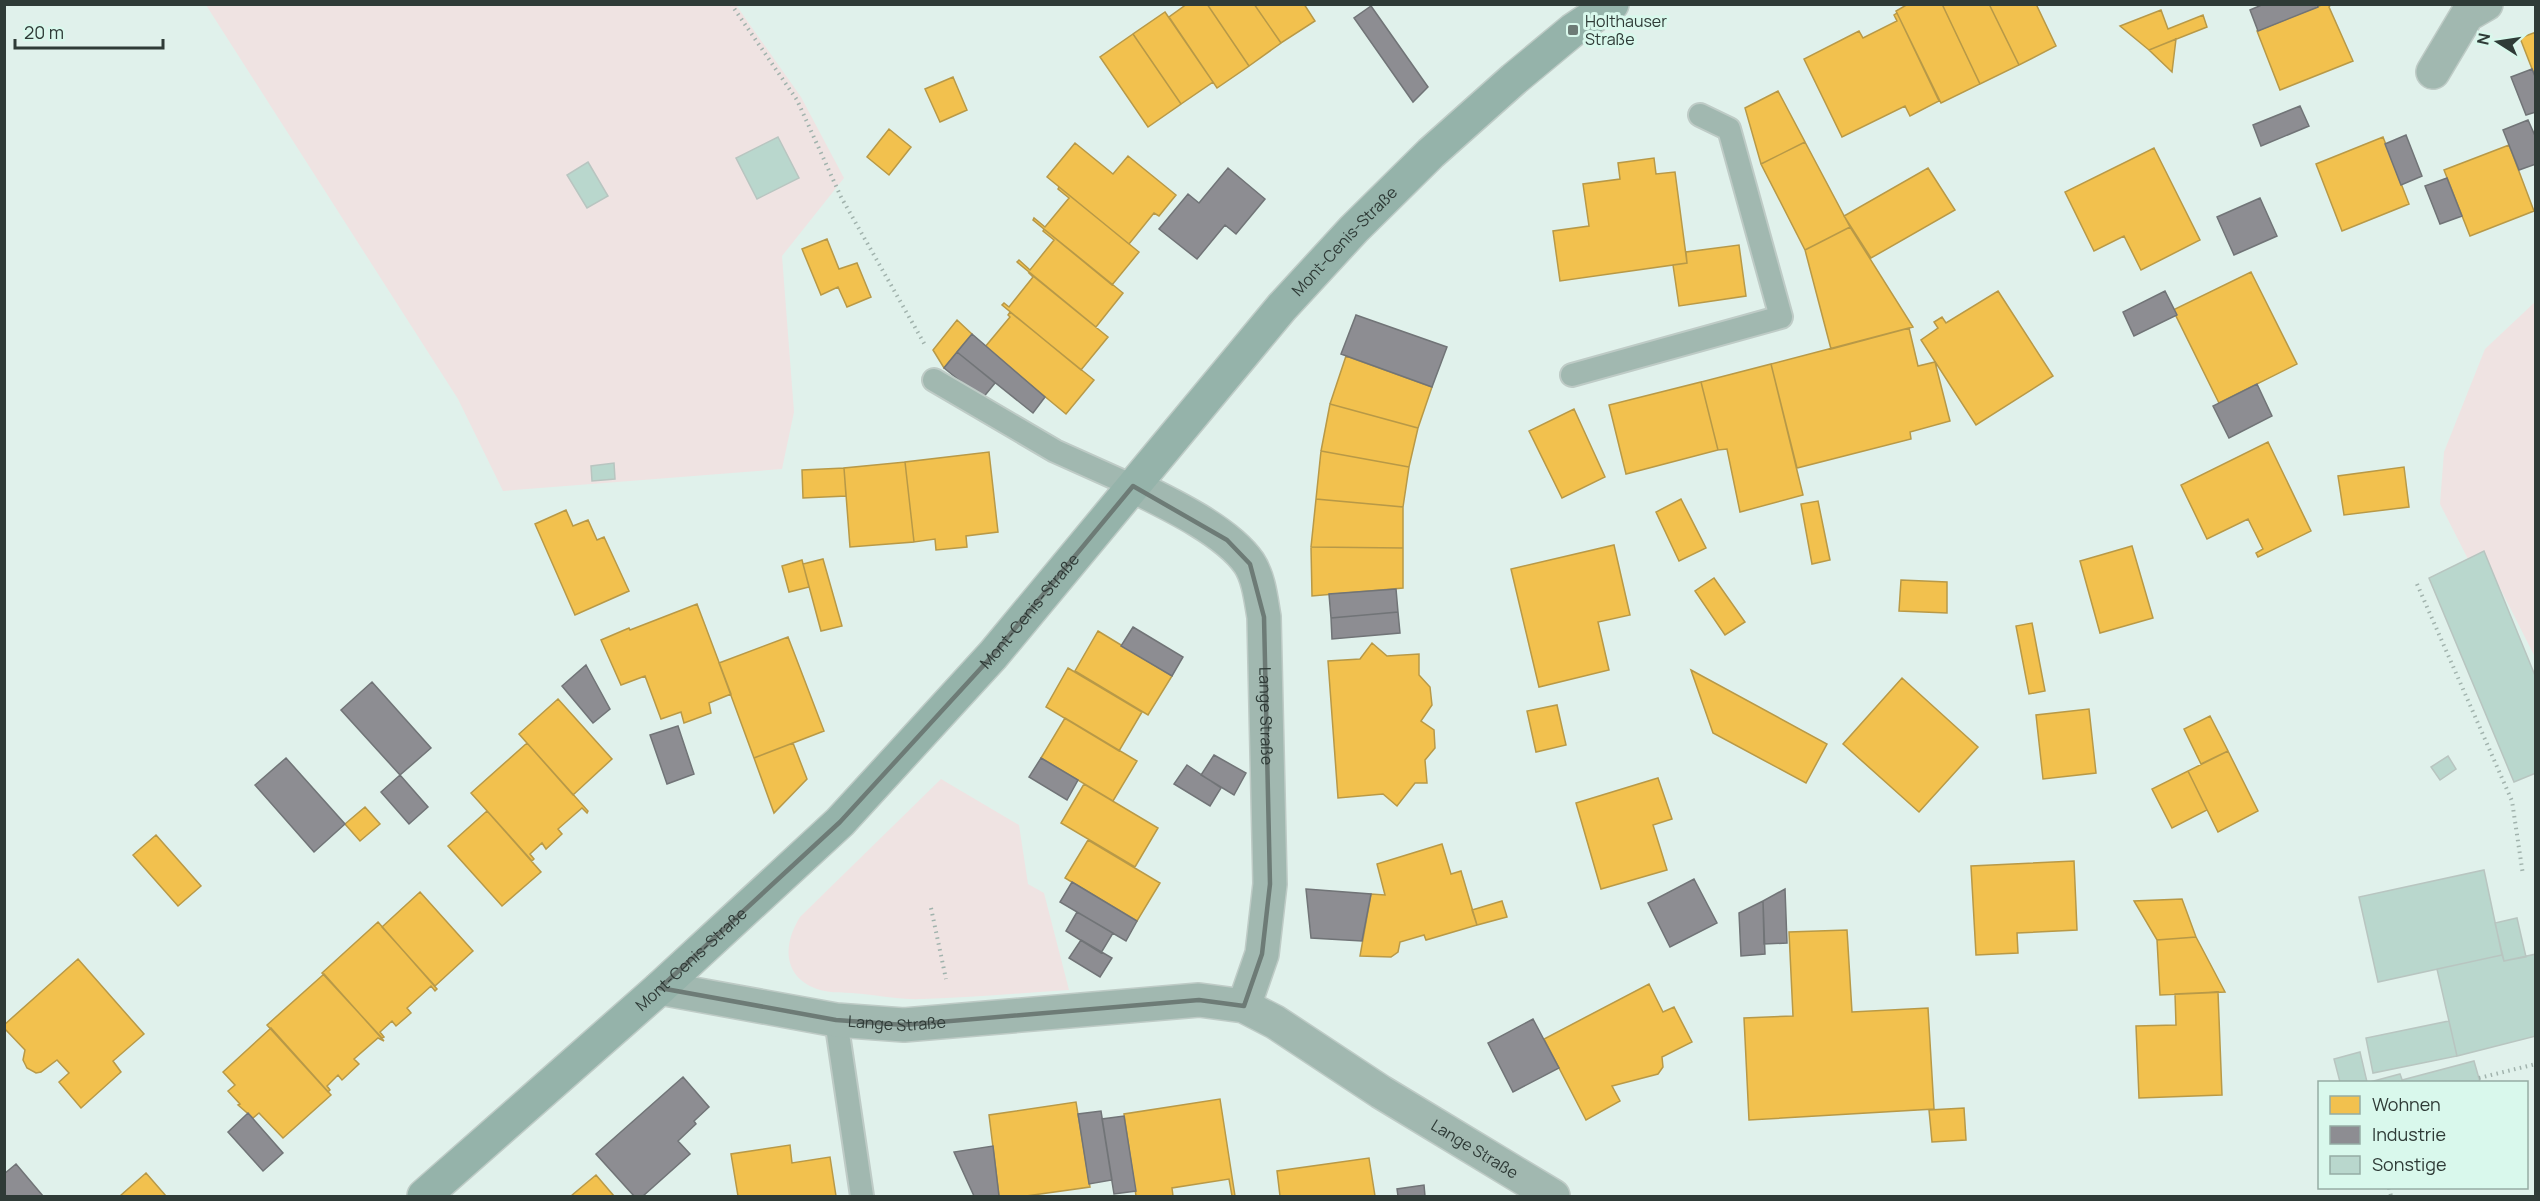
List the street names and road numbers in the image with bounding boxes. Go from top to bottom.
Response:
street label: Mont-Cenis-Straße [1287,181,1402,301]
street label: Mont-Cenis-Straße [975,549,1084,673]
street label: Lange Straße [1254,667,1278,765]
street label: Mont-Cenis-Straße [630,902,752,1016]
street label: Lange Straße [847,1010,947,1036]
street label: Lange Straße [1427,1114,1522,1184]

